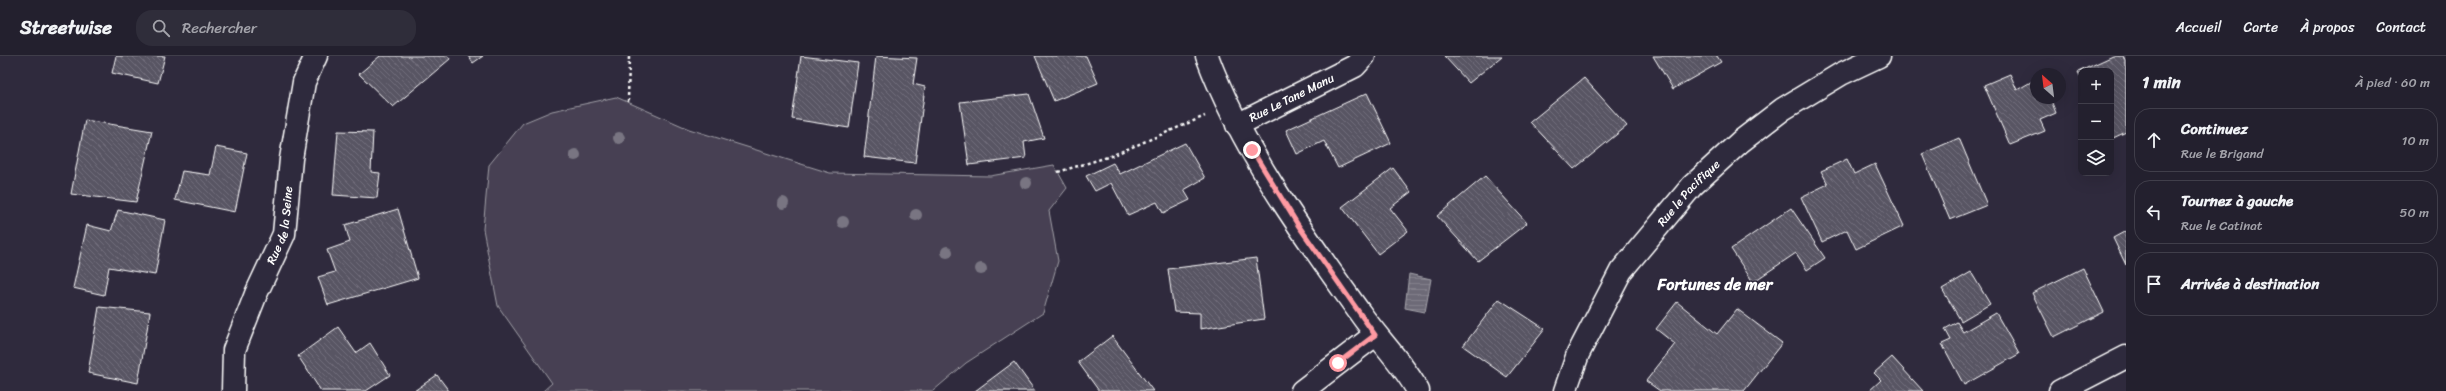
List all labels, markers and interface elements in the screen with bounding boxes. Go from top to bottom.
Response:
search box [136,10,416,46]
text: Streetwise [20,11,112,44]
text: Rechercher [182,15,257,41]
text: Accueil [2176,15,2222,40]
text: Carte [2244,15,2278,40]
text: À propos [2300,15,2354,40]
text: Contact [2376,15,2426,40]
icon: search [150,17,172,39]
street label: Rue Le Tane Manu [1245,67,1339,128]
text: 1 min [2142,67,2181,97]
north arrow [2030,68,2066,104]
map controls [2078,68,2114,176]
button: + [2078,68,2114,104]
text: À pied · 60 m [2355,71,2430,94]
button: − [2078,104,2114,140]
text: Continuez [2181,116,2248,142]
icon: ahead [2143,129,2165,151]
text: 10 m [2402,129,2429,152]
button: layers [2078,140,2114,176]
route end [1243,141,1261,159]
text: Rue le Brigand [2181,142,2263,165]
street label: Rue le Pacifique [1651,154,1725,232]
street label: Rue de la Seine [260,185,299,268]
text: Tournez à gauche [2181,188,2293,214]
icon: left [2143,201,2165,223]
text: 50 m [2399,201,2429,224]
text: Rue le Catinat [2181,214,2262,237]
district label: Fortunes de mer [1657,270,1774,299]
text: Arrivée à destination [2181,271,2319,297]
icon: arrive [2143,273,2165,295]
route start [1329,354,1347,372]

